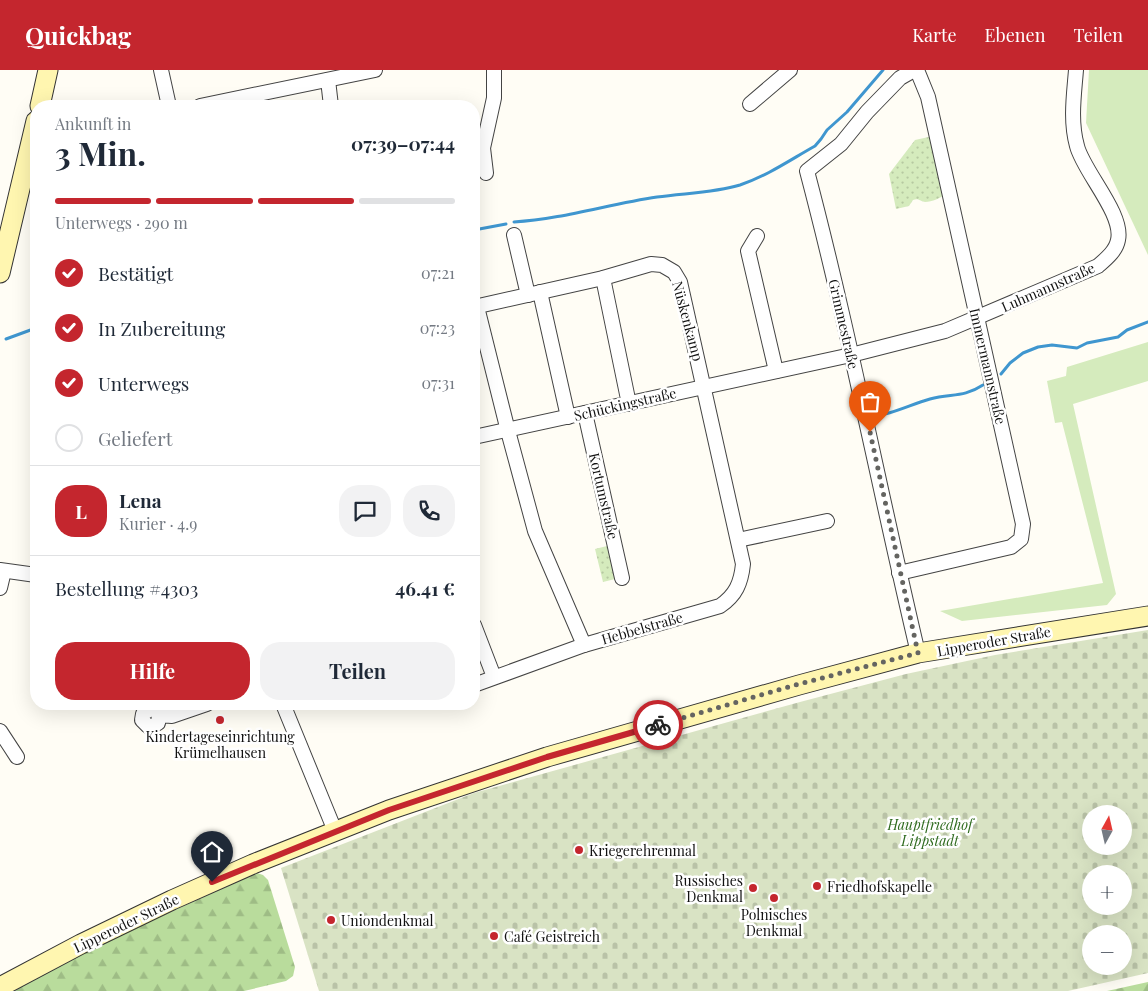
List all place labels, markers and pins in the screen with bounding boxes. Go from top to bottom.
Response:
pin [849,381,891,432]
marker: Kindertageseinrichtung Krümelhausen [214,714,226,726]
place label: Kindertageseinrichtung Krümelhausen [145,727,295,762]
pin [191,831,233,882]
place label: Kriegerehrenmal [589,841,696,860]
marker: Kriegerehrenmal [573,844,585,856]
place label: Russisches Denkmal [675,871,743,906]
place label: Friedhofskapelle [827,877,932,896]
marker: Friedhofskapelle [811,880,823,892]
marker: Russisches Denkmal [747,882,759,894]
marker: Polnisches Denkmal [768,892,780,904]
place label: Polnisches Denkmal [741,905,807,940]
place label: Uniondenkmal [341,911,434,930]
marker: Uniondenkmal [325,914,337,926]
place label: Café Geistreich [504,927,601,946]
marker: Café Geistreich [488,930,500,942]

